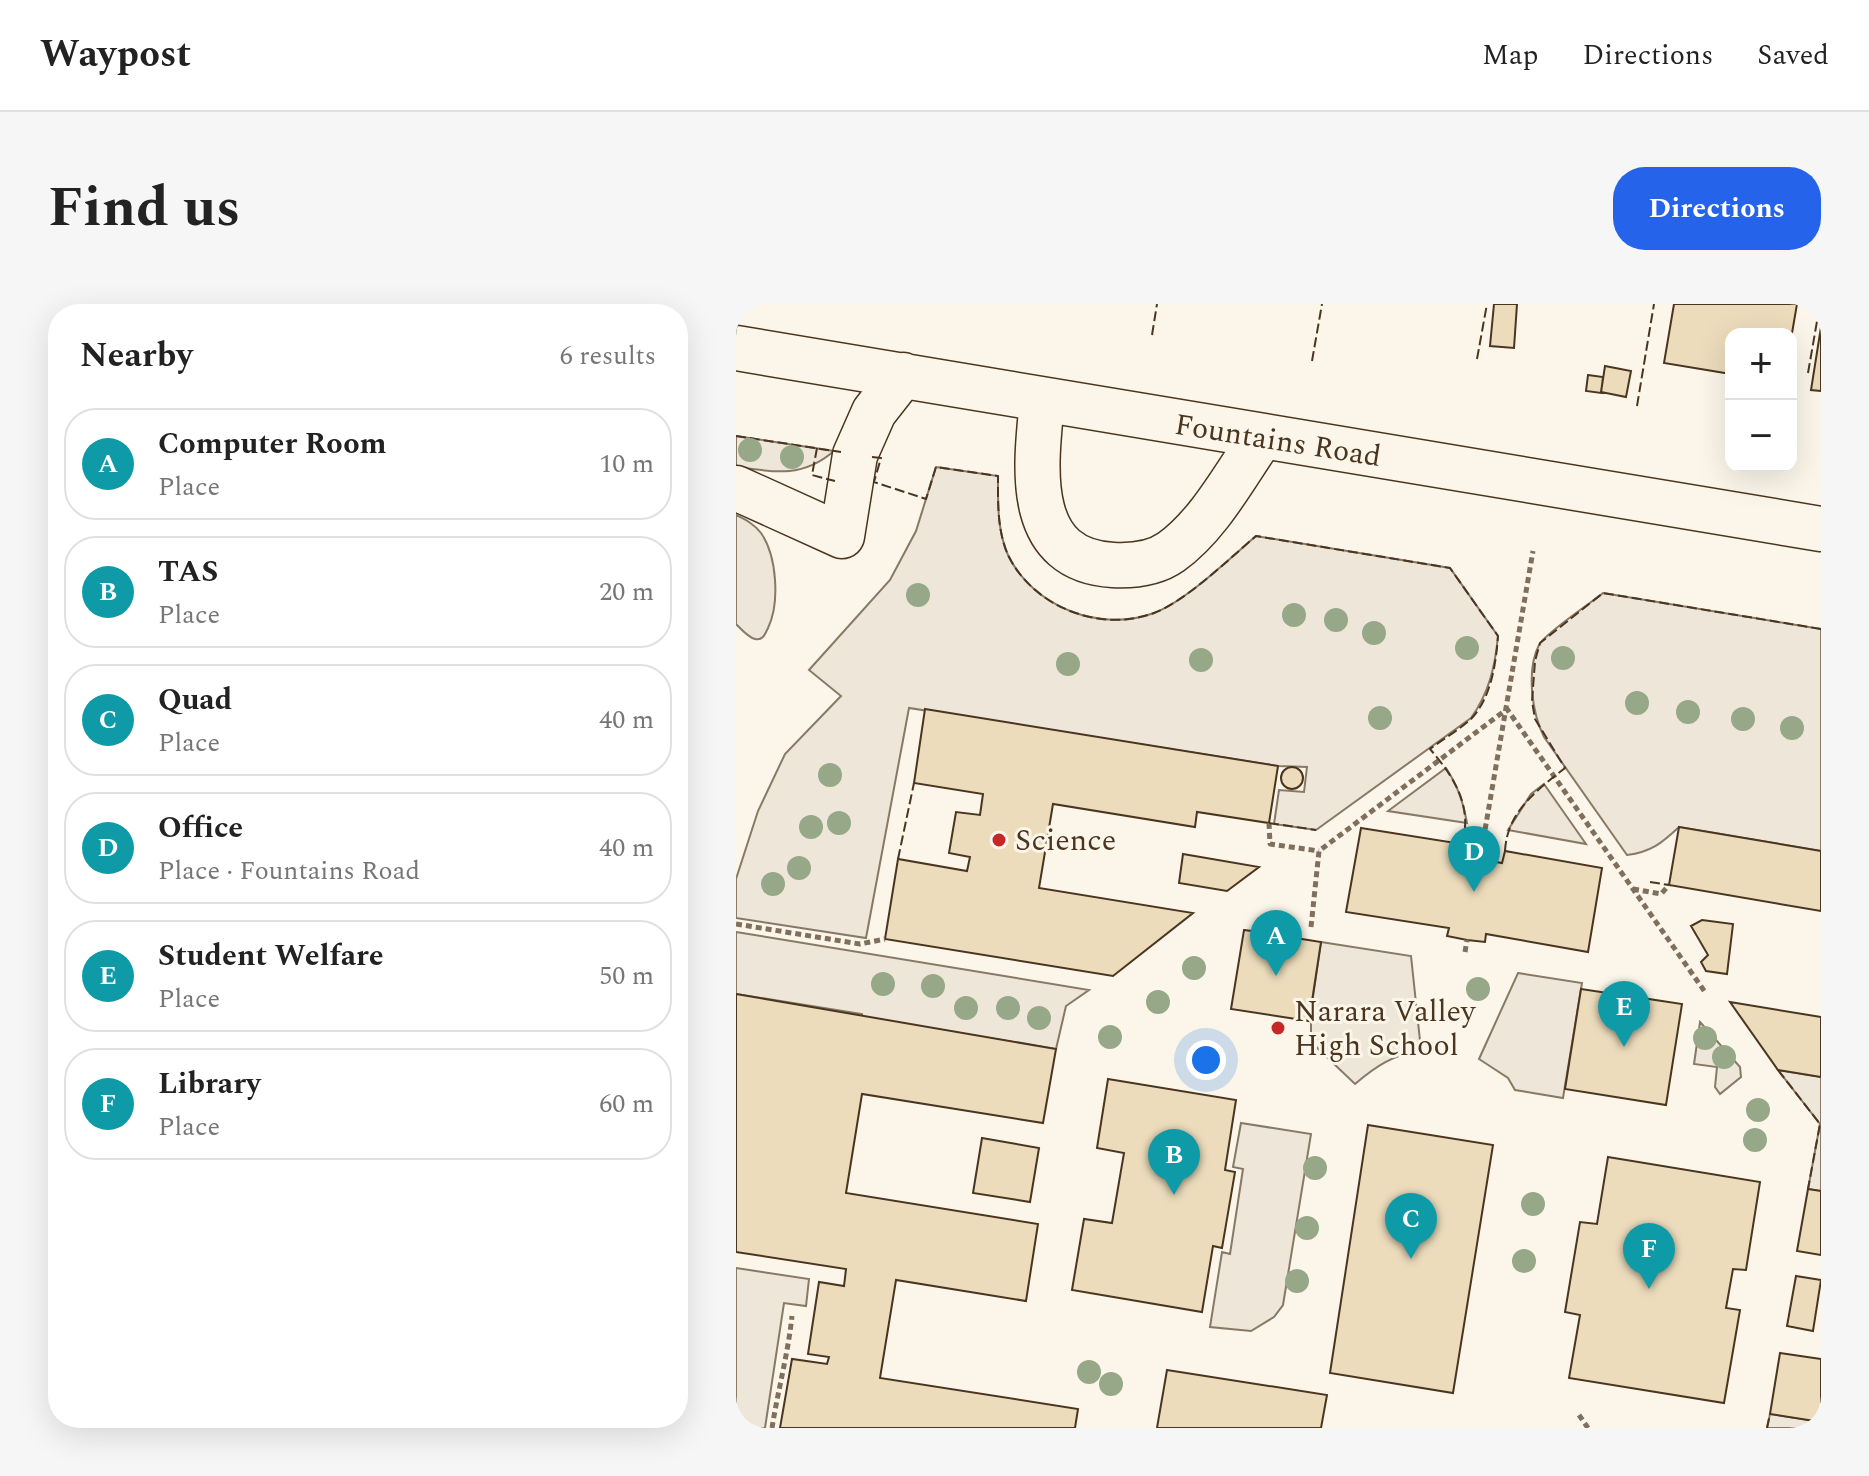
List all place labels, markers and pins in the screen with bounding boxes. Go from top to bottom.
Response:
place label: Science [1015,818,1116,864]
pin: D [1448,826,1500,892]
marker: Science [990,831,1008,849]
pin: A [1250,910,1302,976]
pin: E [1598,981,1650,1047]
place label: Narara Valley High School [1294,989,1477,1069]
marker: Narara Valley High School [1269,1019,1287,1037]
pin: B [1148,1129,1200,1195]
pin: C [1385,1193,1437,1259]
pin: F [1623,1223,1675,1289]

